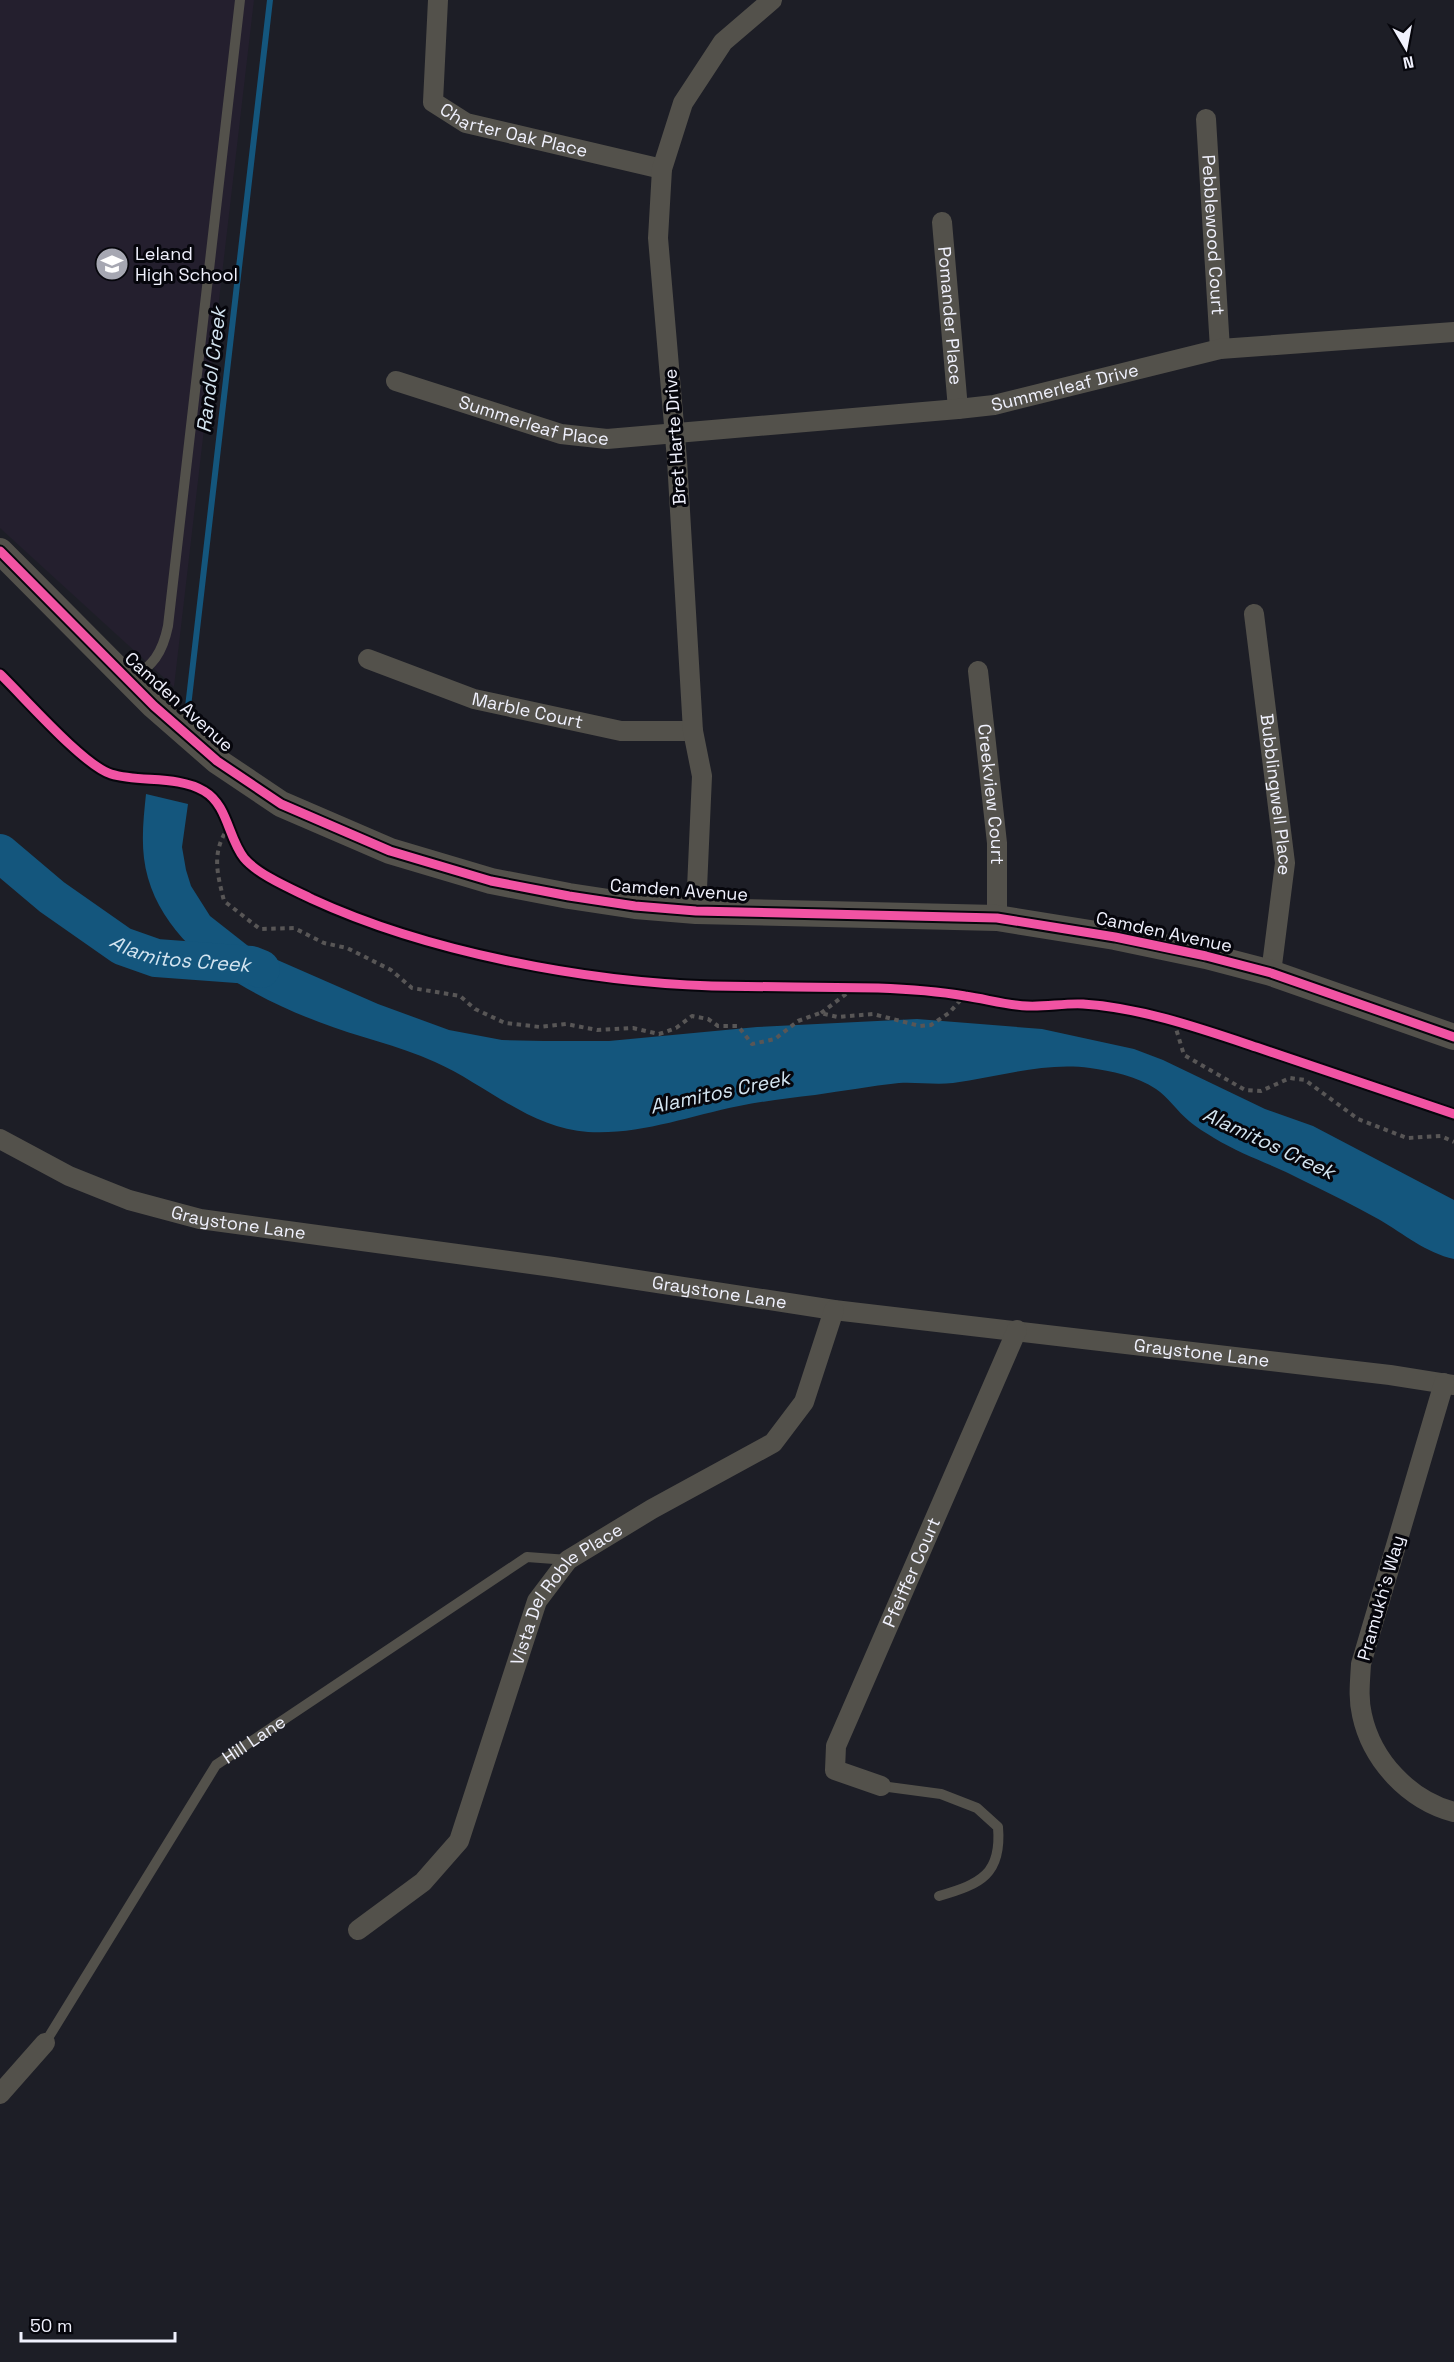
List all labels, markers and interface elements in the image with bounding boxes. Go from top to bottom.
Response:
north arrow [1376,18,1436,78]
text: N [1401,51,1416,74]
street label: Charter Oak Place [436,97,590,162]
street label: Pebblewood Court [1197,154,1230,316]
place label: Leland High School [135,242,238,286]
street label: Pomander Place [933,245,968,386]
school or university icon: Leland High School [94,246,130,282]
water label: Randol Creek [190,304,232,434]
street label: Summerleaf Drive [989,358,1141,416]
street label: Bret Harte Drive [658,368,691,506]
street label: Summerleaf Place [456,390,610,450]
street label: Camden Avenue [120,647,239,757]
street label: Marble Court [470,687,585,733]
street label: Bubblingwell Place [1256,712,1297,877]
street label: Creekview Court [973,723,1009,865]
street label: Camden Avenue [609,873,749,906]
street label: Camden Avenue [1094,906,1234,957]
water label: Alamitos Creek [105,929,254,978]
water label: Alamitos Creek [648,1064,795,1120]
water label: Alamitos Creek [1199,1101,1341,1186]
street label: Graystone Lane [169,1200,307,1244]
street label: Graystone Lane [650,1270,789,1314]
street label: Graystone Lane [1133,1333,1271,1372]
street label: Pfeiffer Court [877,1514,945,1631]
street label: Vista Del Roble Place [505,1518,627,1668]
street label: Pramukh's Way [1352,1533,1409,1663]
street label: Hill Lane [217,1710,290,1769]
scale bar [21,2305,176,2343]
text: 50 m [30,2314,72,2337]

